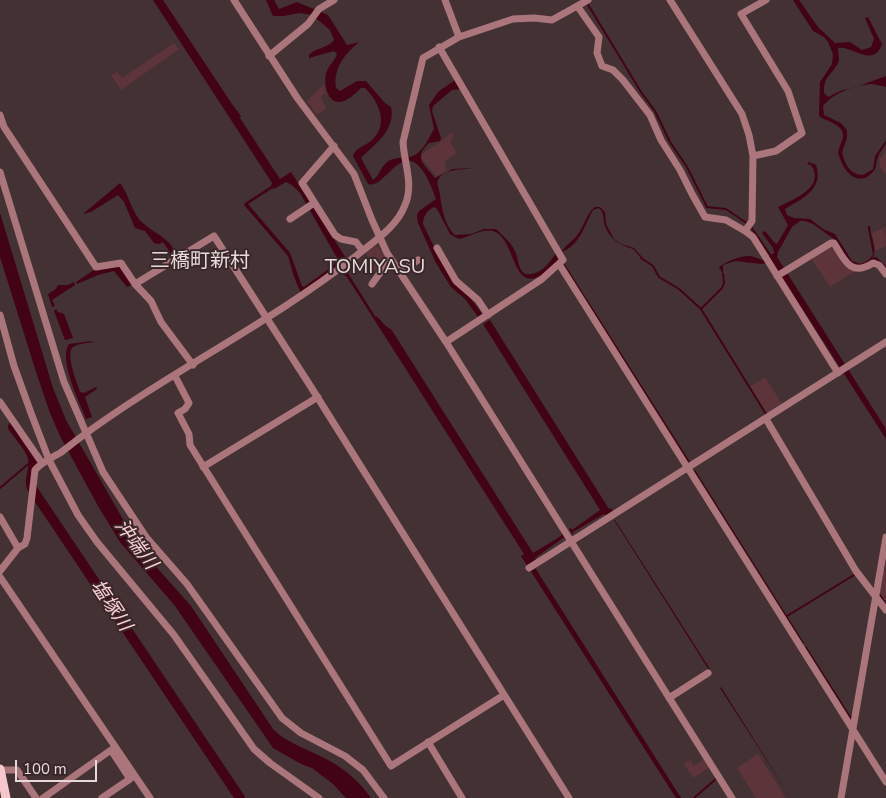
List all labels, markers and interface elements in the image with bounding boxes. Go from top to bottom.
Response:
district label: 三橋町新村 [150,250,250,274]
district label: TOMIYASU [320,256,430,280]
water label: 沖端川 [109,515,161,575]
water label: 塩塚川 [85,576,135,636]
scale bar [18,750,100,782]
text: 100 m [23,759,67,779]

